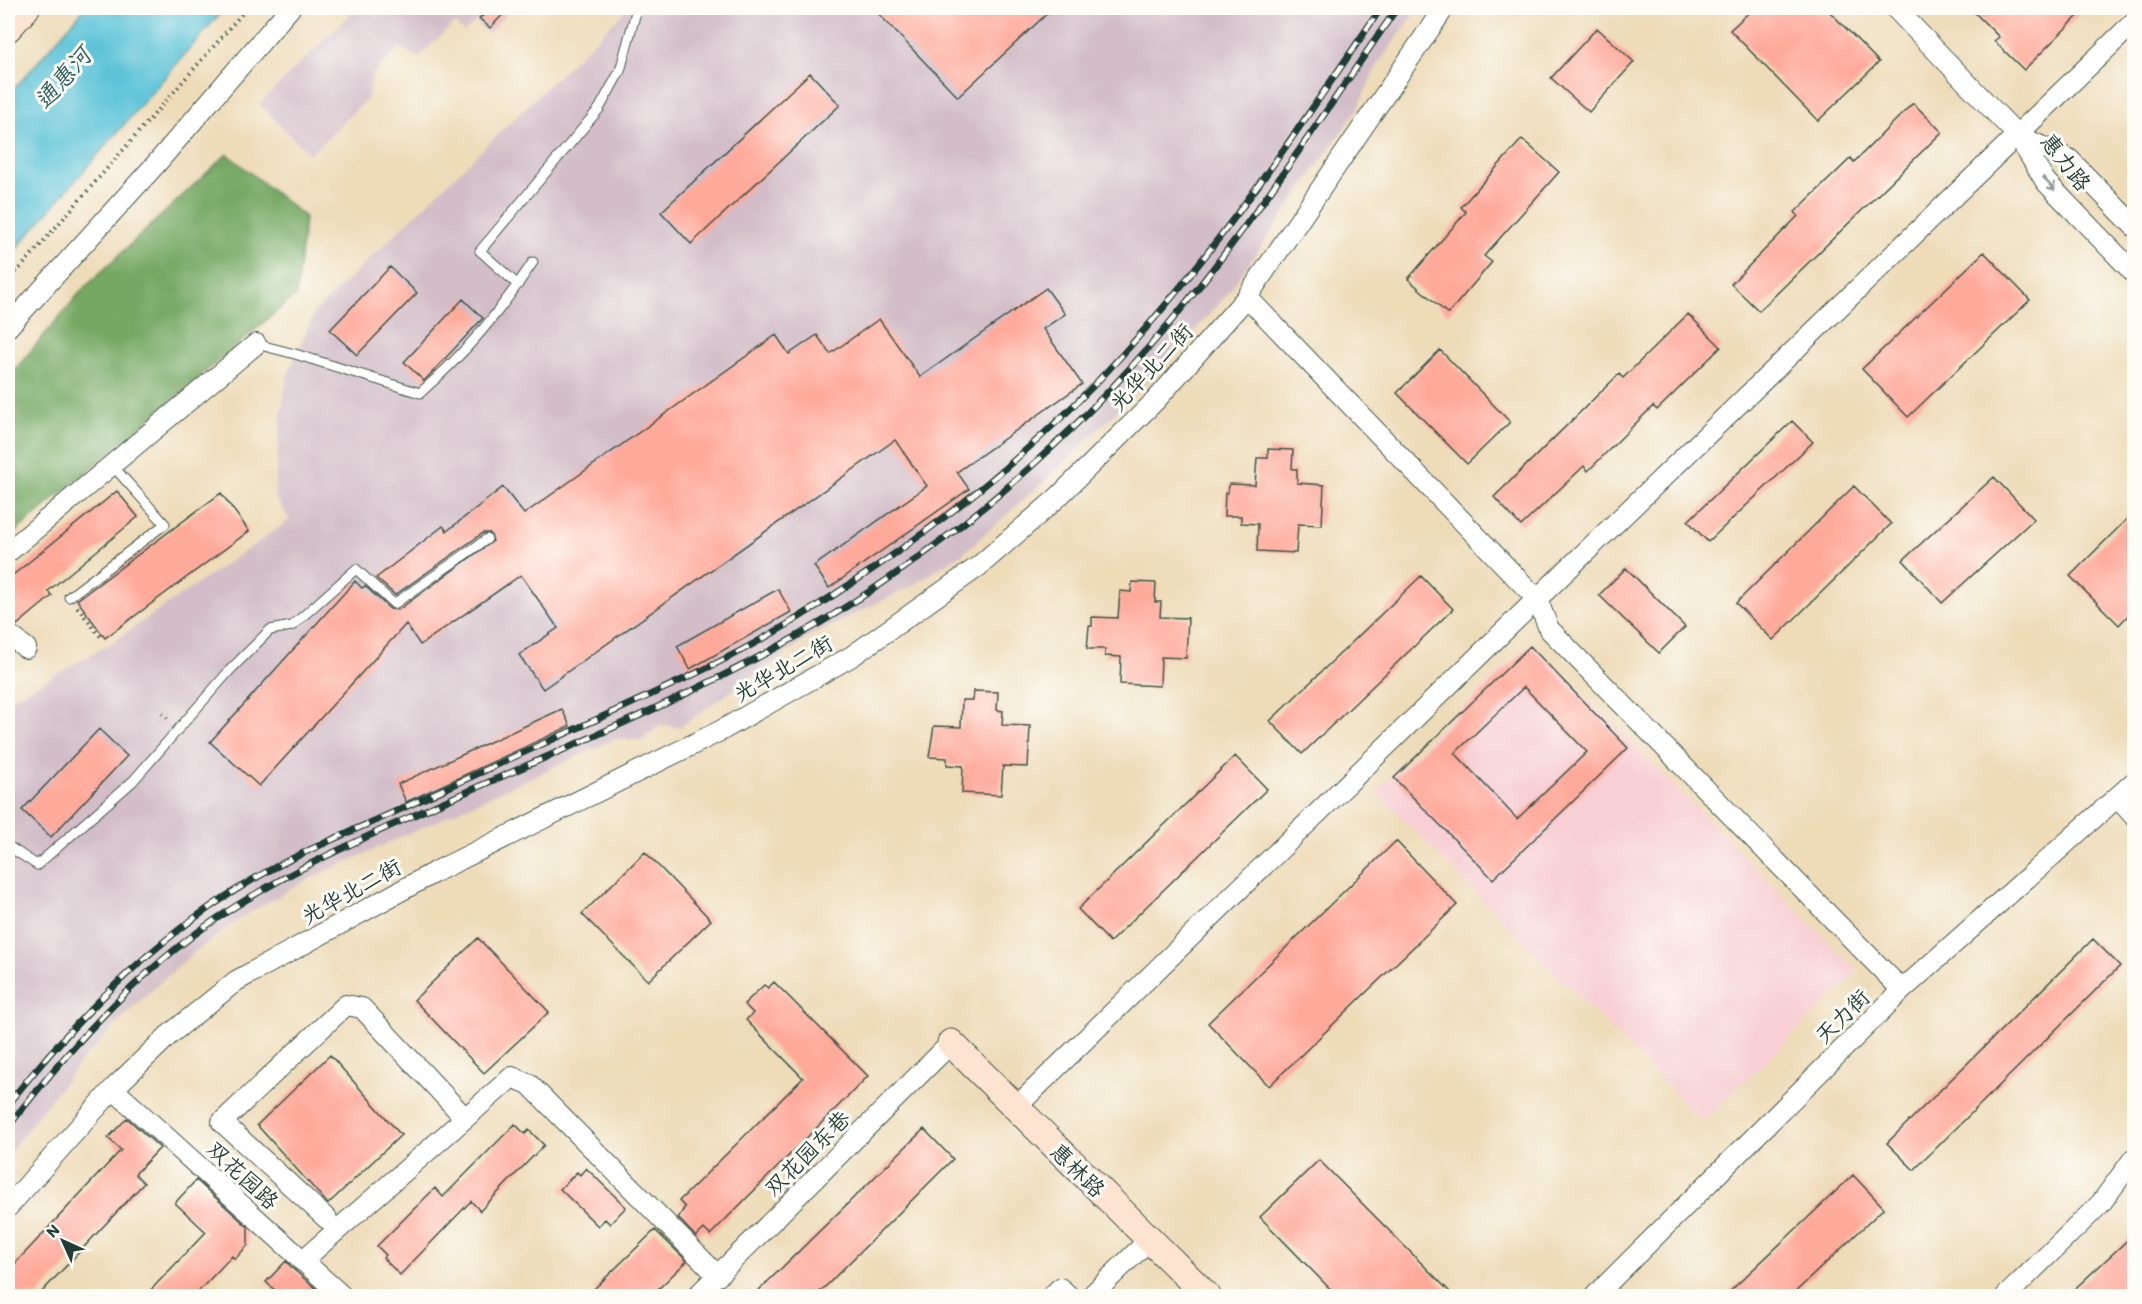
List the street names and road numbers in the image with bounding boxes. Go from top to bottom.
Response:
street label: 惠力路 [2035,128,2097,197]
street label: 光华北二街 [1104,318,1199,417]
street label: 光华北二街 [729,629,838,708]
street label: 光华北二街 [297,853,406,930]
street label: 天力街 [1809,983,1875,1049]
street label: 双花园东巷 [759,1105,856,1202]
street label: 双花园路 [201,1135,284,1215]
street label: 惠林路 [1045,1138,1111,1203]

